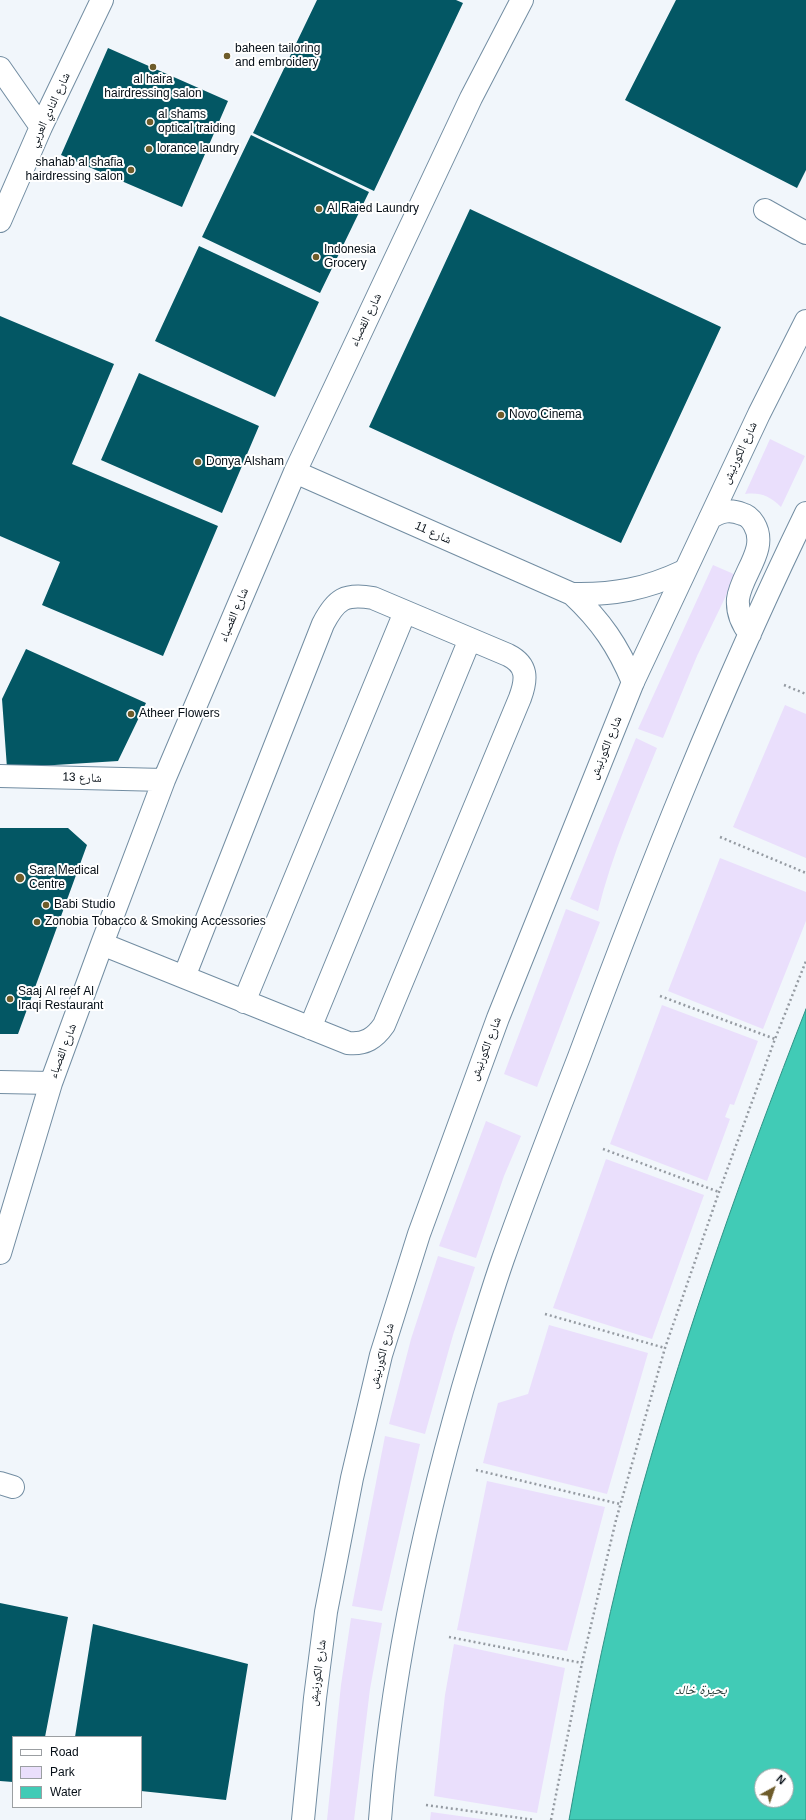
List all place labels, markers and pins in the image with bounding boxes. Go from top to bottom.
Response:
place label: baheen tailoring and embroidery [235,42,320,70]
marker: baheen tailoring and embroidery [222,51,232,61]
marker: al haira hairdressing salon [148,62,158,72]
place label: al haira hairdressing salon [104,73,202,101]
place label: al shams optical traiding [158,108,235,136]
marker: al shams optical traiding [145,117,155,127]
place label: lorance laundry [157,142,239,156]
marker: lorance laundry [144,144,154,154]
place label: shahab al shafia hairdressing salon [26,156,123,184]
marker: shahab al shafia hairdressing salon [126,165,136,175]
place label: Al Raied Laundry [327,202,419,216]
marker: Al Raied Laundry [314,204,324,214]
place label: Indonesia Grocery [324,243,376,271]
marker: Indonesia Grocery [311,252,321,262]
place label: Novo Cinema [509,408,582,422]
marker: Novo Cinema [496,410,506,420]
place label: Donya Alsham [206,455,284,469]
marker: Donya Alsham [193,457,203,467]
place label: Atheer Flowers [139,707,220,721]
marker: Atheer Flowers [126,709,136,719]
place label: Sara Medical Centre [29,864,99,892]
marker: Sara Medical Centre [14,872,26,884]
place label: Babi Studio [54,898,115,912]
marker: Babi Studio [41,900,51,910]
place label: Zonobia Tobacco & Smoking Accessories [45,915,266,929]
marker: Zonobia Tobacco & Smoking Accessories [32,917,42,927]
place label: Saaj Al reef Al Iraqi Restaurant [18,985,103,1013]
marker: Saaj Al reef Al Iraqi Restaurant [5,994,15,1004]

